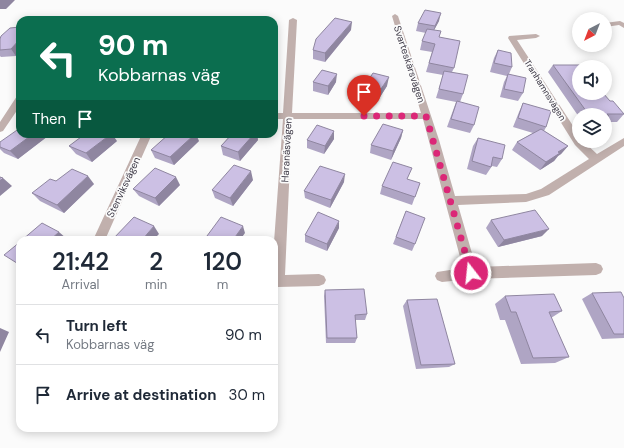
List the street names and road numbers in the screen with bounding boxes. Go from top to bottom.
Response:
street label: Svarteskärsvägen [391,24,428,105]
street label: Tranhamnsvägen [521,57,569,123]
street label: Haranäsvägen [278,117,295,183]
street label: Stenviksvägen [104,155,143,220]

